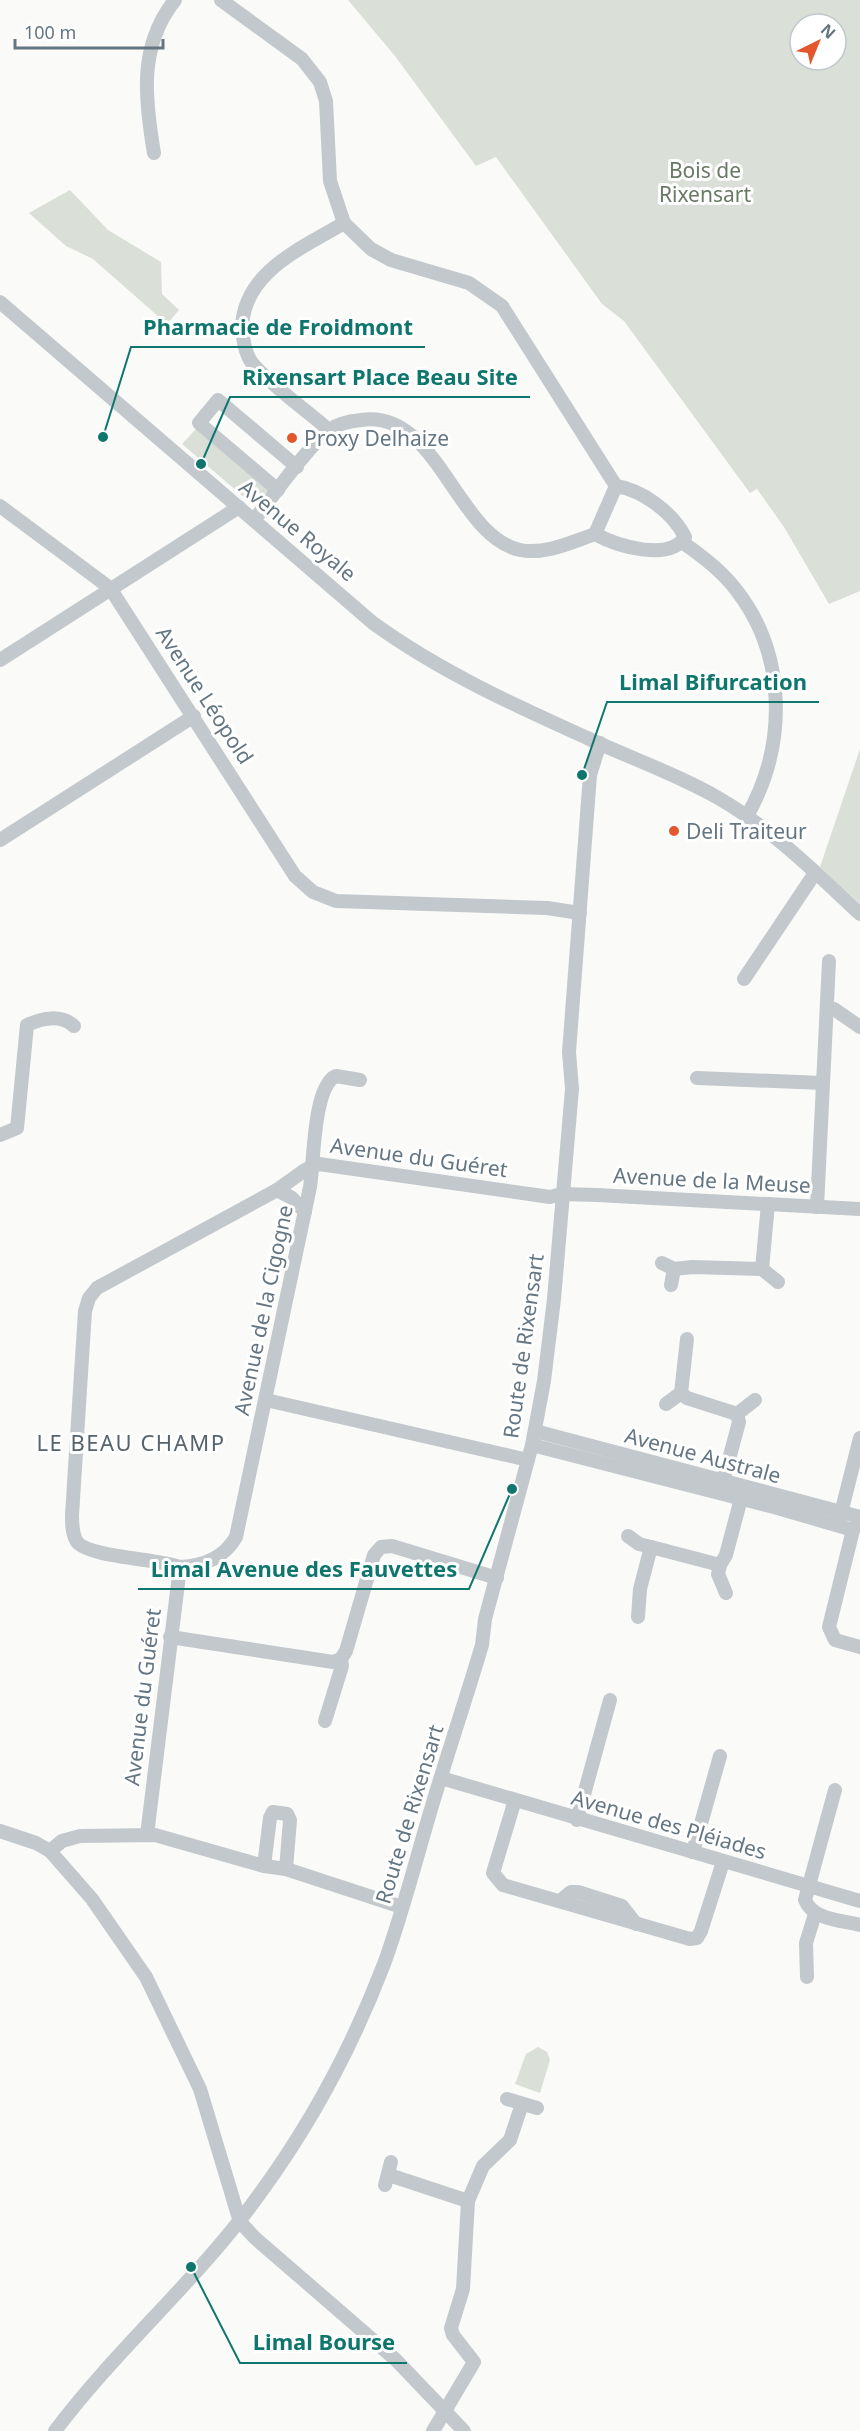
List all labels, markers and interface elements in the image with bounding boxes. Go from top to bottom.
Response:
scale bar [15,12,164,50]
north arrow [788,12,848,72]
text: N [816,19,840,44]
text: 100 m [24,20,76,44]
park label: Bois de Rixensart [659,156,751,208]
callout: Pharmacie de Froidmont [131,307,425,347]
text: Pharmacie de Froidmont [143,311,413,341]
callout: Rixensart Place Beau Site [230,357,530,397]
text: Rixensart Place Beau Site [242,361,518,391]
place label: Proxy Delhaize [304,424,449,452]
marker: Proxy Delhaize [285,431,299,445]
street label: Avenue Royale [234,473,362,587]
street label: Avenue Léopold [150,621,260,769]
callout: Limal Bifurcation [607,662,819,702]
text: Limal Bifurcation [619,666,807,696]
place label: Deli Traiteur [686,817,807,845]
marker: Deli Traiteur [667,824,681,838]
street label: Avenue du Guéret [329,1131,510,1183]
street label: Avenue de la Meuse [612,1161,812,1199]
street label: Avenue de la Cigogne [227,1202,299,1418]
street label: Route de Rixensart [496,1252,550,1440]
street label: Avenue Australe [622,1421,784,1489]
district label: LE BEAU CHAMP [37,1427,225,1457]
callout: Limal Avenue des Fauvettes [138,1549,469,1589]
text: Limal Avenue des Fauvettes [151,1553,457,1583]
street label: Avenue du Guéret [117,1606,167,1787]
street label: Route de Rixensart [368,1721,450,1907]
street label: Avenue des Pléiades [568,1783,770,1865]
callout: Limal Bourse [240,2323,407,2363]
text: Limal Bourse [253,2326,395,2356]

